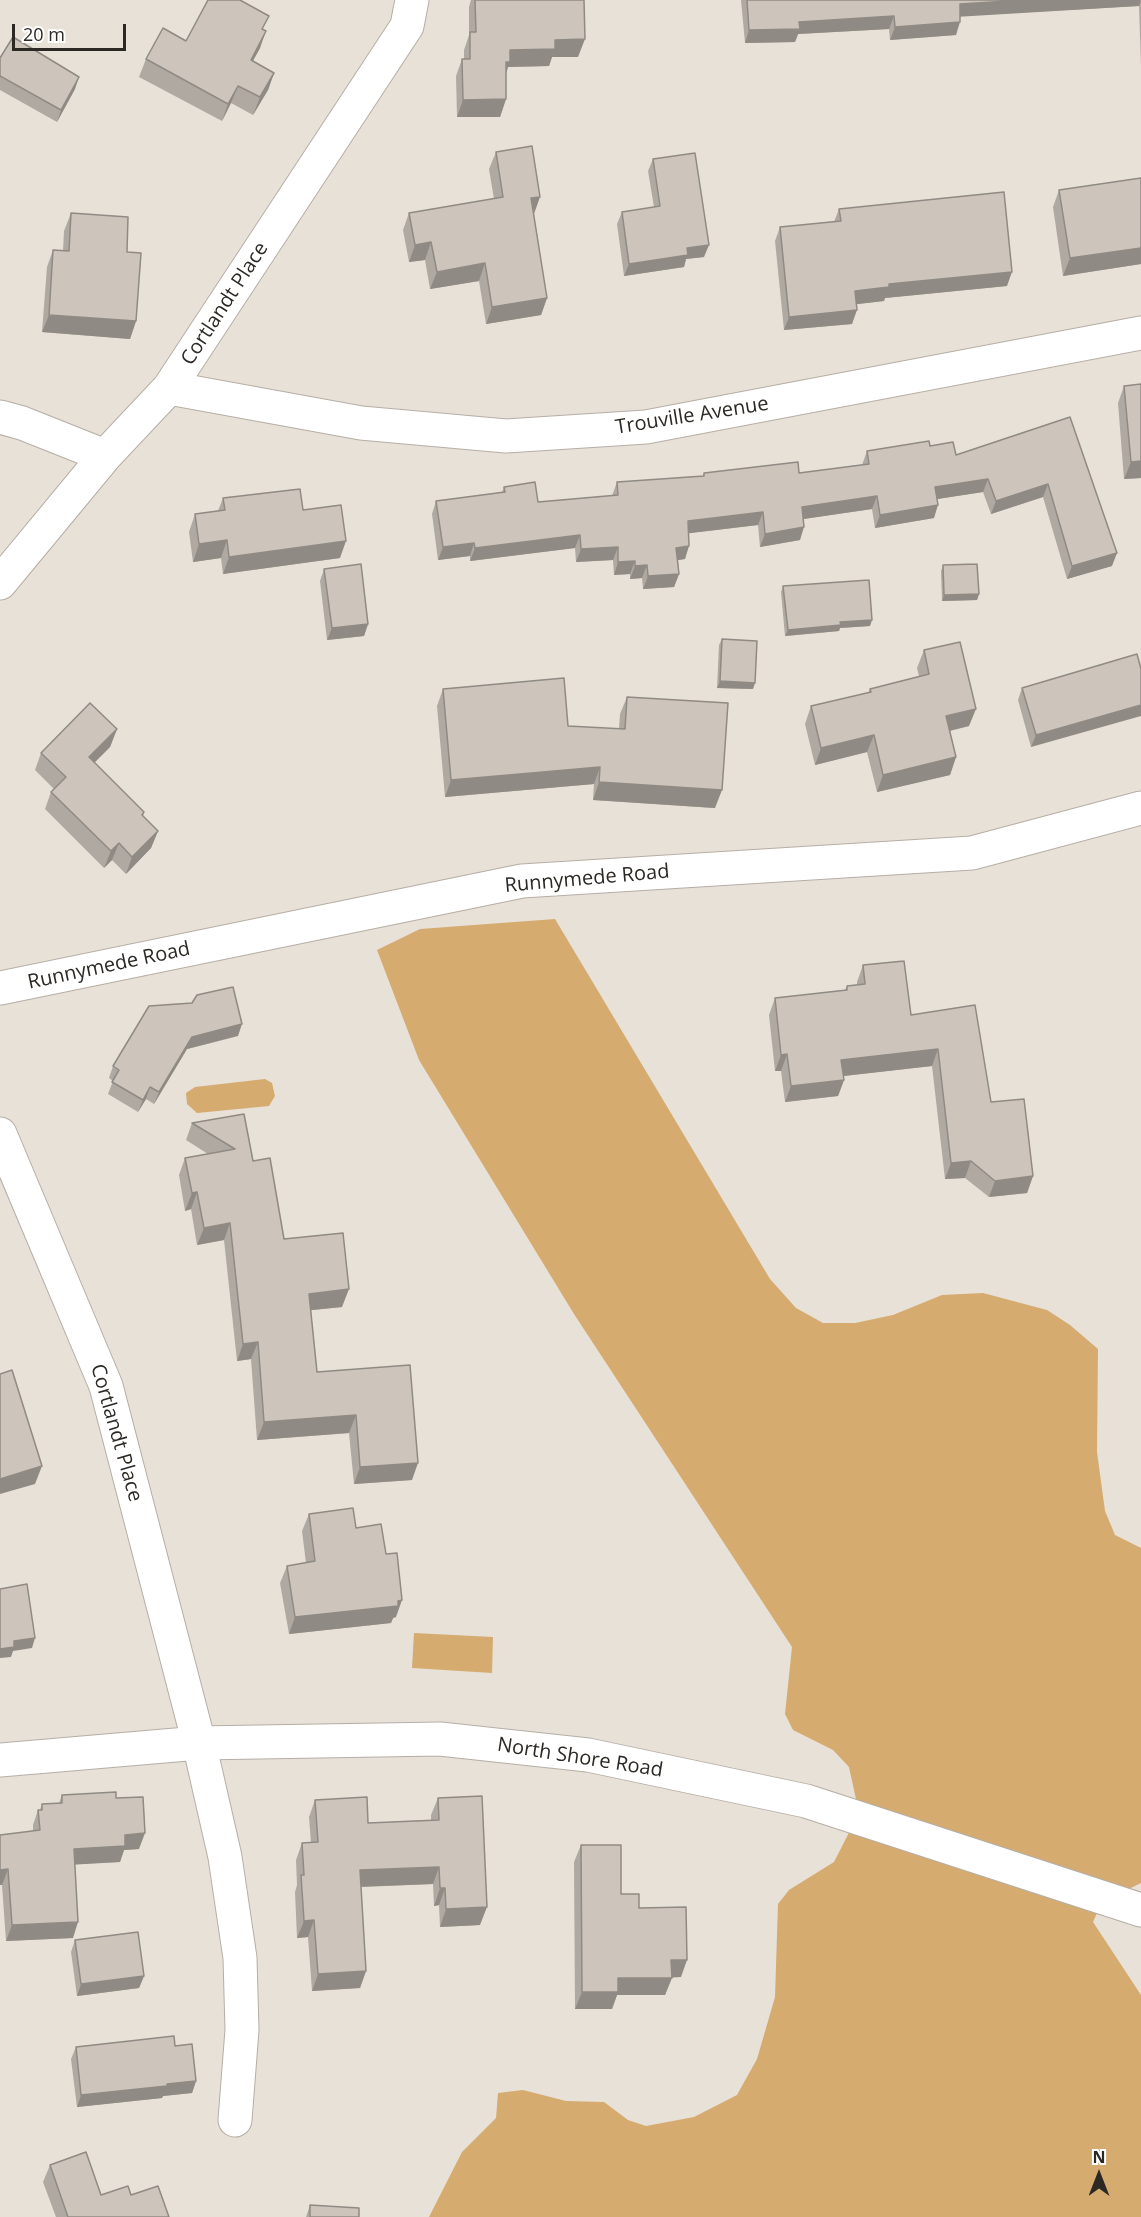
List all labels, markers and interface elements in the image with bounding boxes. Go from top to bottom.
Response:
scale bar [15,12,129,50]
text: 20 m [23,22,65,46]
street label: Cortlandt Place [176,238,274,370]
street label: Trouville Avenue [614,392,770,440]
street label: Runnymede Road [504,860,670,898]
street label: Runnymede Road [26,937,192,995]
street label: Cortlandt Place [85,1361,147,1505]
street label: North Shore Road [495,1733,665,1783]
north arrow [1069,2145,1129,2205]
text: N [1092,2146,1106,2168]

